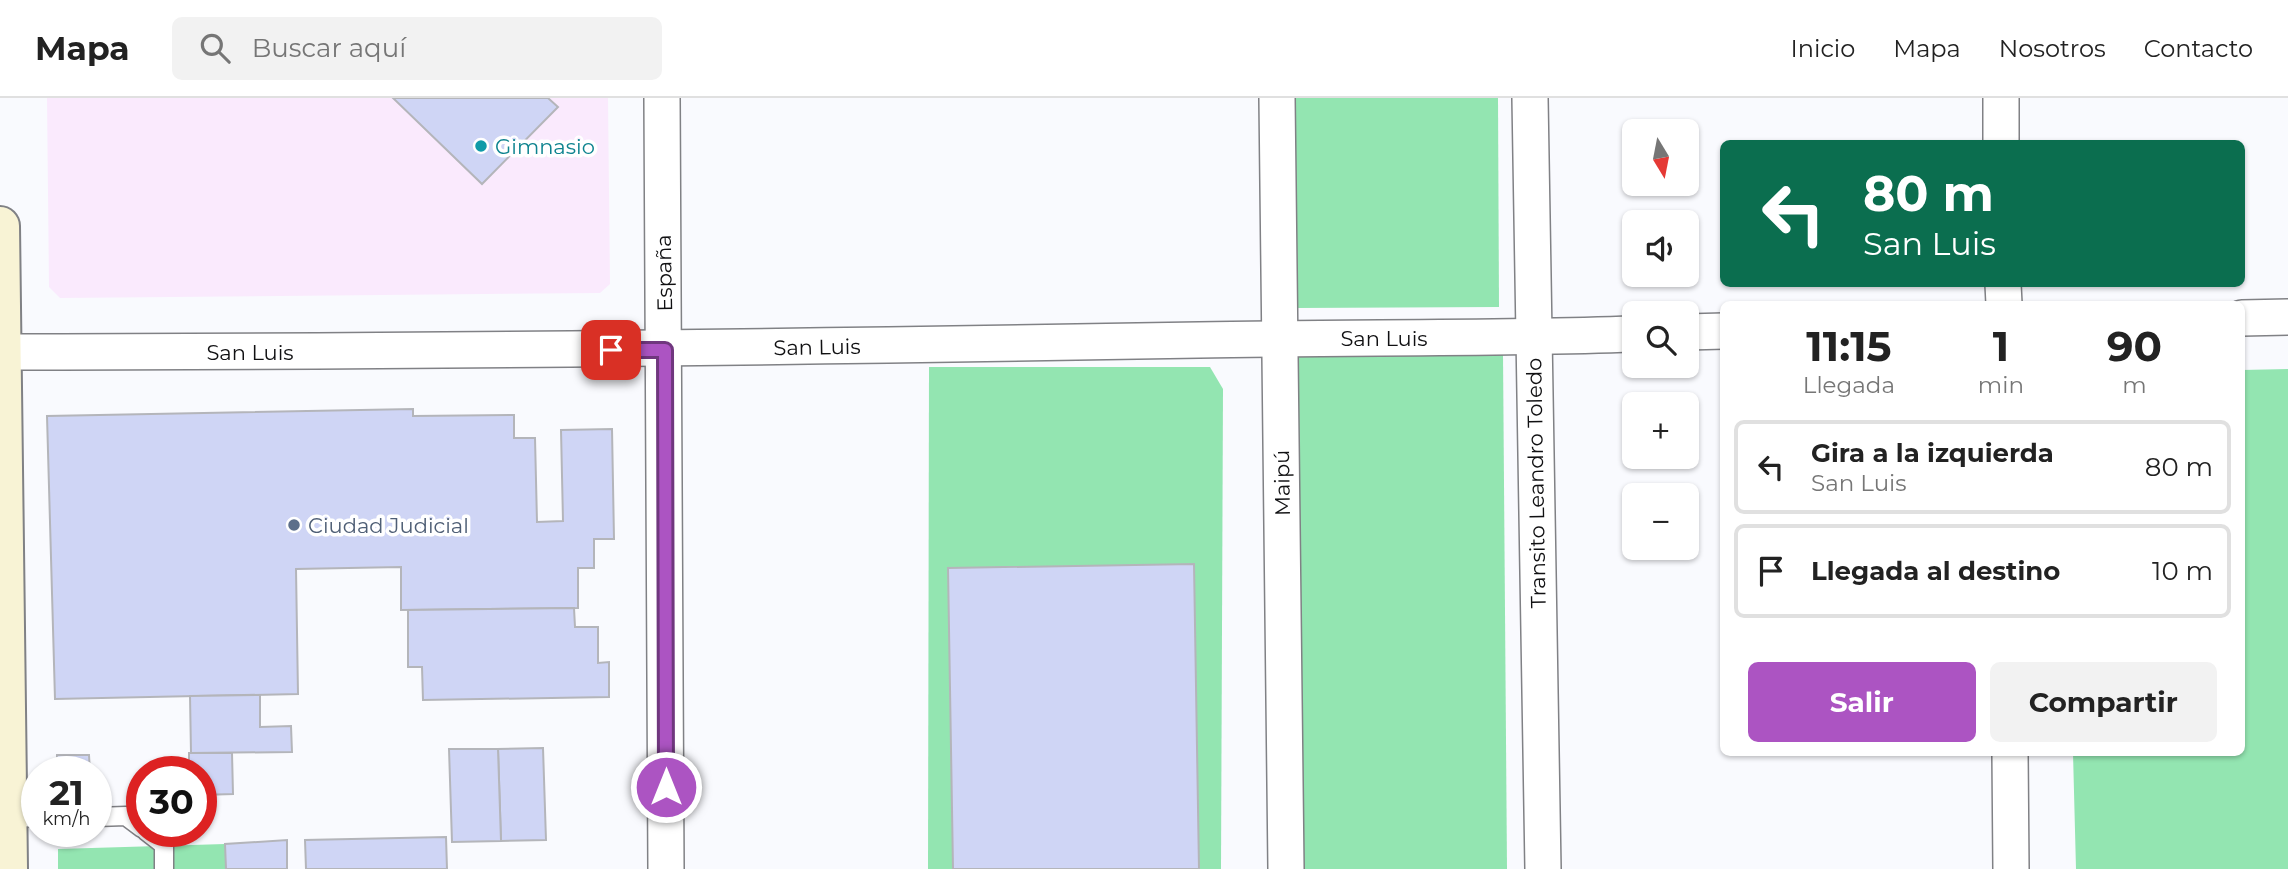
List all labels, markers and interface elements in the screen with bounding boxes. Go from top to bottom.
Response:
search box [172,17,662,80]
text: Mapa [35,28,130,68]
icon: search [196,29,234,67]
text: Buscar aquí [252,32,406,64]
text: Inicio [1790,34,1855,63]
text: Mapa [1893,34,1961,63]
text: Nosotros [1999,34,2106,63]
text: Contacto [2144,34,2253,63]
north arrow [1622,119,1699,196]
map controls [1622,119,1699,560]
place label: Gimnasio [495,134,595,159]
marker: Gimnasio [473,138,489,154]
text: 80 m [1863,164,1994,223]
icon: left [1748,168,1839,259]
button: sound [1622,210,1699,287]
text: San Luis [1863,224,1996,263]
street label: España [651,234,677,312]
button: search [1622,301,1699,378]
pin [581,320,641,380]
text: 11:15 [1806,320,1892,372]
text: 1 [1993,320,2009,372]
text: 90 [2107,320,2162,372]
street label: San Luis [1340,326,1428,351]
icon: arrive [592,331,630,369]
street label: San Luis [773,334,861,360]
street label: San Luis [206,340,294,365]
street label: Transito Leandro Toledo [1521,358,1551,608]
text: Llegada [1803,371,1895,399]
text: min [1978,371,2024,399]
text: m [2122,371,2147,399]
button: + [1622,392,1699,469]
text: Gira a la izquierda [1811,437,2054,469]
icon: left [1752,448,1790,486]
street label: Maipú [1269,450,1295,516]
text: 80 m [2145,451,2213,483]
text: San Luis [1811,469,1907,497]
button: − [1622,483,1699,560]
place label: Ciudad Judicial [308,513,469,538]
marker: Ciudad Judicial [286,517,302,533]
icon: arrive [1752,552,1790,590]
text: Llegada al destino [1811,555,2060,587]
text: 10 m [2152,555,2213,587]
button: Salir [1748,662,1976,742]
button: Compartir [1990,662,2217,742]
position arrow [629,750,703,824]
speed limit sign: 30 [126,756,217,847]
text: 21 [49,771,84,814]
text: km/h [42,808,91,830]

